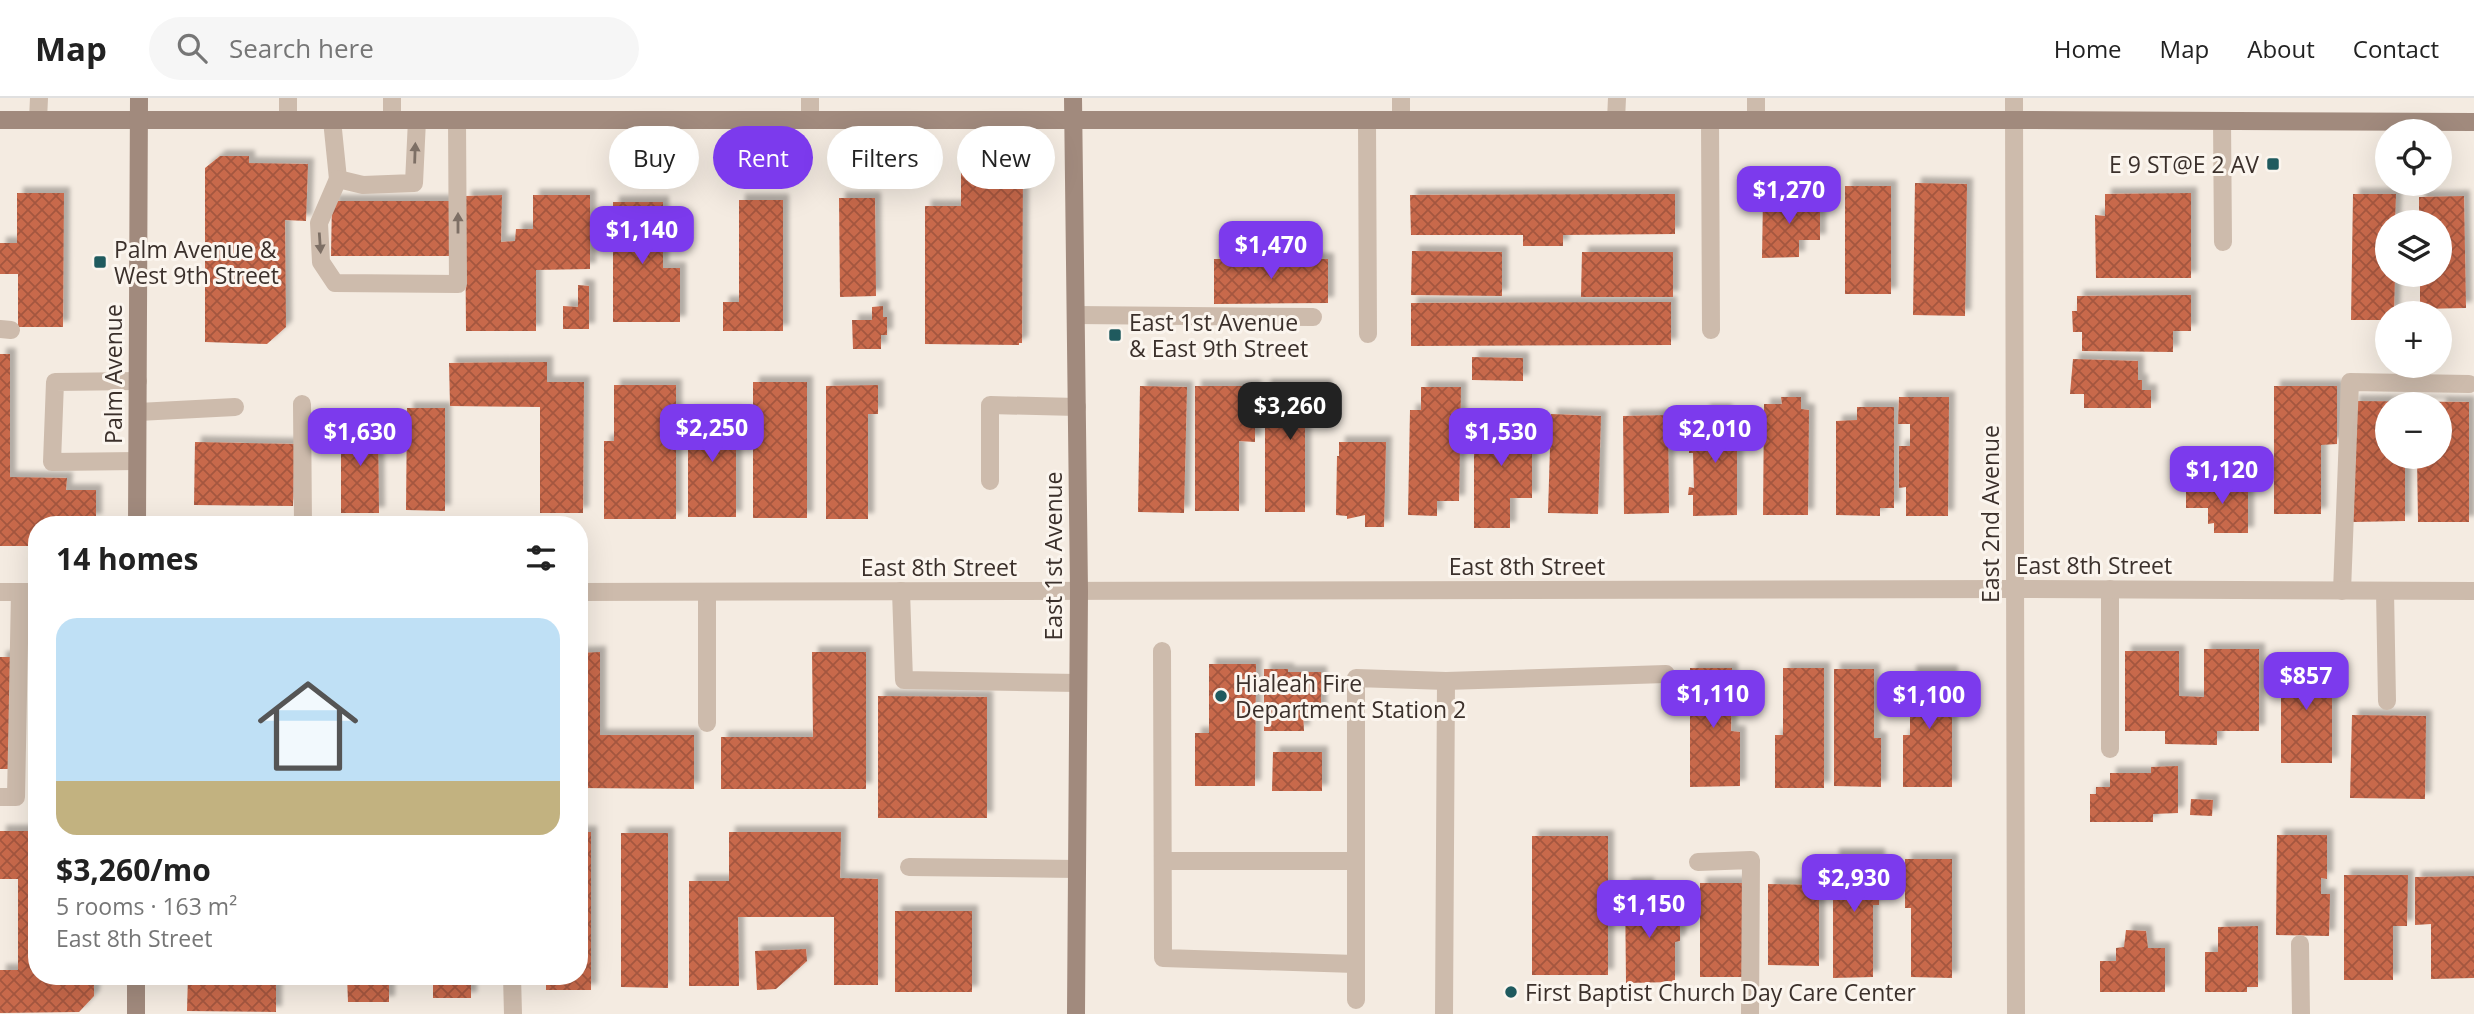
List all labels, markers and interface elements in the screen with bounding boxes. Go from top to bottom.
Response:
search box [149,17,639,80]
text: Map [35,26,107,71]
icon: search [173,29,211,67]
text: Search here [229,30,374,66]
text: Home [2054,32,2122,65]
text: Map [2160,32,2209,65]
text: About [2247,32,2315,65]
text: Contact [2353,32,2439,65]
map controls [2375,119,2452,469]
button: locate [2375,119,2452,196]
chip: Buy [609,126,699,189]
chip: Rent [713,126,813,189]
chip: Filters [827,126,943,189]
chip: New [957,126,1055,189]
one-way arrow [410,142,421,164]
place label: E 9 ST@E 2 AV [2109,148,2259,180]
marker: E 9 ST@E 2 AV [2265,156,2281,172]
pin: $1,270 [1732,166,1846,226]
text: $1,270 [1753,173,1825,205]
pin: $1,140 [585,206,699,266]
button: layers [2375,210,2452,287]
one-way arrow [452,212,464,234]
text: $1,140 [606,213,678,245]
pin: $1,470 [1214,222,1328,281]
text: $1,470 [1235,228,1307,260]
one-way arrow [315,232,326,254]
place label: Palm Avenue & West 9th Street [114,233,279,291]
marker: Palm Avenue & West 9th Street [92,254,108,270]
button: + [2375,301,2452,378]
street label: Palm Avenue [97,304,129,444]
place label: East 1st Avenue & East 9th Street [1129,306,1308,364]
marker: East 1st Avenue & East 9th Street [1107,327,1123,343]
pin: $3,260 [1233,382,1347,442]
text: $3,260 [1254,389,1326,421]
button: − [2375,392,2452,469]
pin: $2,250 [655,404,769,464]
pin: $2,010 [1658,406,1772,465]
pin: $1,630 [303,408,417,468]
pin: $1,530 [1444,408,1558,468]
text: $2,250 [676,411,748,443]
text: $2,010 [1679,412,1751,444]
text: $1,630 [324,415,396,447]
text: $1,530 [1465,415,1537,447]
street label: East 2nd Avenue [1974,425,2006,603]
pin: $1,120 [2165,446,2279,506]
text: $1,120 [2186,453,2258,485]
street label: East 1st Avenue [1037,471,1069,641]
text: 14 homes [56,538,199,579]
icon: filters [522,539,560,577]
street label: East 8th Street [2016,549,2172,581]
street label: East 8th Street [1449,550,1605,582]
street label: East 8th Street [861,551,1017,583]
pin: $857 [2265,652,2347,712]
text: $857 [2280,659,2332,691]
icon: home [245,663,371,789]
place label: Hialeah Fire Department Station 2 [1235,667,1466,725]
pin: $1,110 [1656,670,1770,730]
pin: $1,100 [1872,672,1986,731]
text: $1,110 [1677,677,1749,709]
text: $1,100 [1893,678,1965,710]
marker: Hialeah Fire Department Station 2 [1213,688,1229,704]
text: $3,260/mo [56,849,211,890]
pin: $2,930 [1797,854,1911,914]
text: $2,930 [1818,861,1890,893]
pin: $1,150 [1592,880,1706,940]
text: $1,150 [1613,887,1685,919]
text: 5 rooms · 163 m² [56,890,237,922]
text: East 8th Street [56,922,212,954]
place label: First Baptist Church Day Care Center [1525,976,1916,1008]
marker: First Baptist Church Day Care Center [1503,984,1519,1000]

